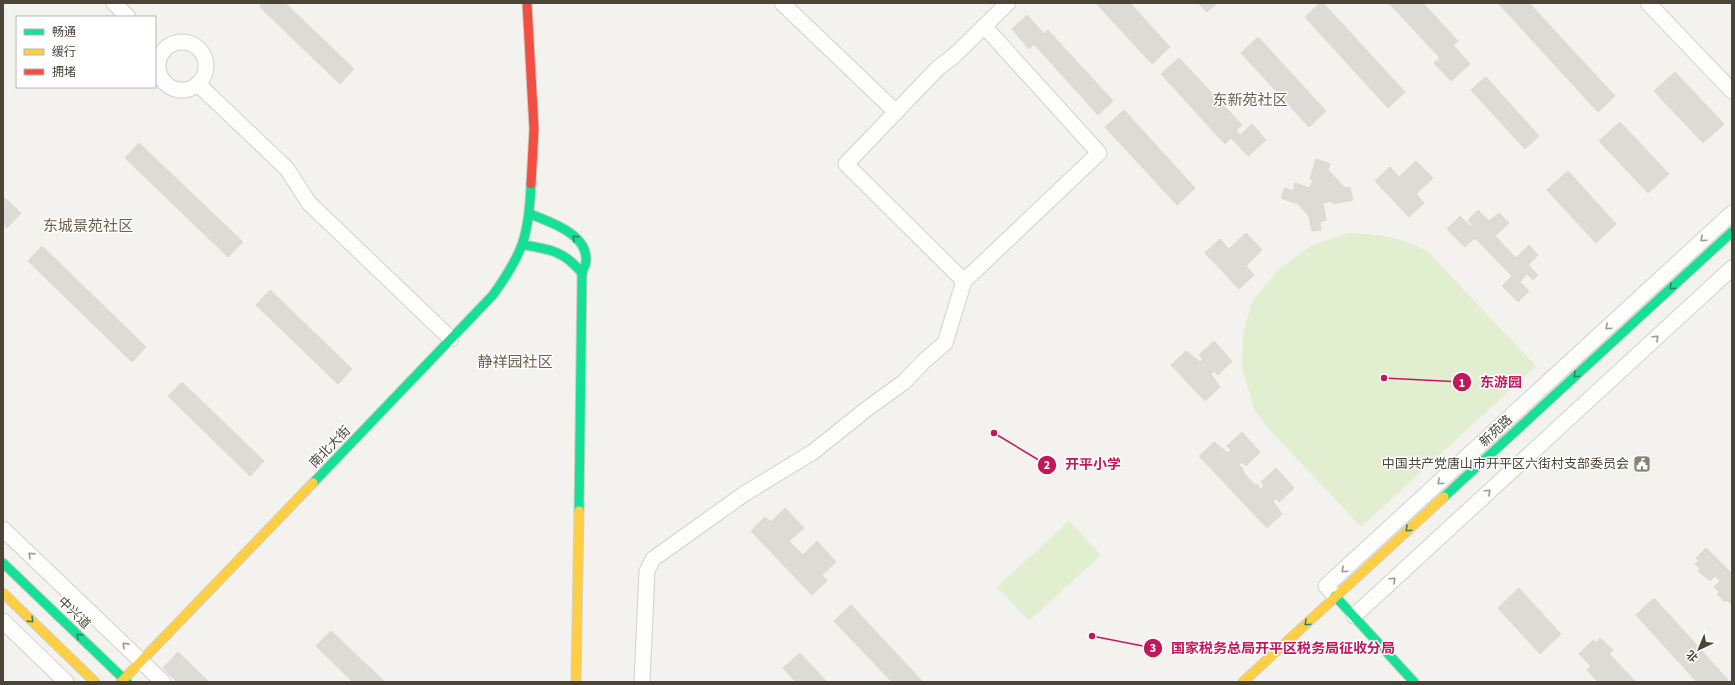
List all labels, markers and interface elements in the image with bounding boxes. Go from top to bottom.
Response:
legend [16,16,156,88]
text: 畅通 [52,24,76,41]
text: 缓行 [52,44,76,61]
text: 拥堵 [52,64,76,81]
district label: 东新苑社区 [1212,90,1288,111]
district label: 东城景苑社区 [43,216,133,237]
one-way arrow [572,235,579,242]
one-way arrow [1700,235,1708,242]
one-way arrow [1669,282,1677,290]
one-way arrow [1605,323,1612,330]
one-way arrow [1651,335,1659,343]
district label: 静祥园社区 [477,352,553,373]
callout: 东游园 [1452,369,1530,395]
one-way arrow [1574,370,1581,377]
text: 东游园 [1480,373,1522,393]
text: 1 [1459,375,1465,392]
street label: 新苑路 [1476,411,1516,451]
street label: 南北大街 [305,422,355,472]
callout: 开平小学 [1037,452,1129,478]
public building icon: 中国共产党唐山市开平区六街村支部委员会 [1632,454,1652,474]
text: 开平小学 [1065,455,1121,475]
place label: 中国共产党唐山市开平区六街村支部委员会 [1382,455,1629,473]
text: 2 [1044,457,1050,474]
one-way arrow [1437,477,1445,484]
one-way arrow [1484,490,1491,497]
one-way arrow [1406,524,1413,531]
one-way arrow [28,552,36,560]
one-way arrow [1341,565,1349,572]
one-way arrow [1388,577,1396,585]
street label: 中兴道 [54,593,94,633]
one-way arrow [26,616,34,623]
one-way arrow [1304,618,1312,626]
north arrow [1679,629,1719,669]
one-way arrow [76,633,84,641]
callout: 国家税务总局开平区税务局征收分局 [1143,635,1403,661]
text: 国家税务总局开平区税务局征收分局 [1171,639,1395,659]
text: 3 [1150,640,1156,657]
one-way arrow [122,643,129,650]
text: 北 [1683,647,1702,665]

